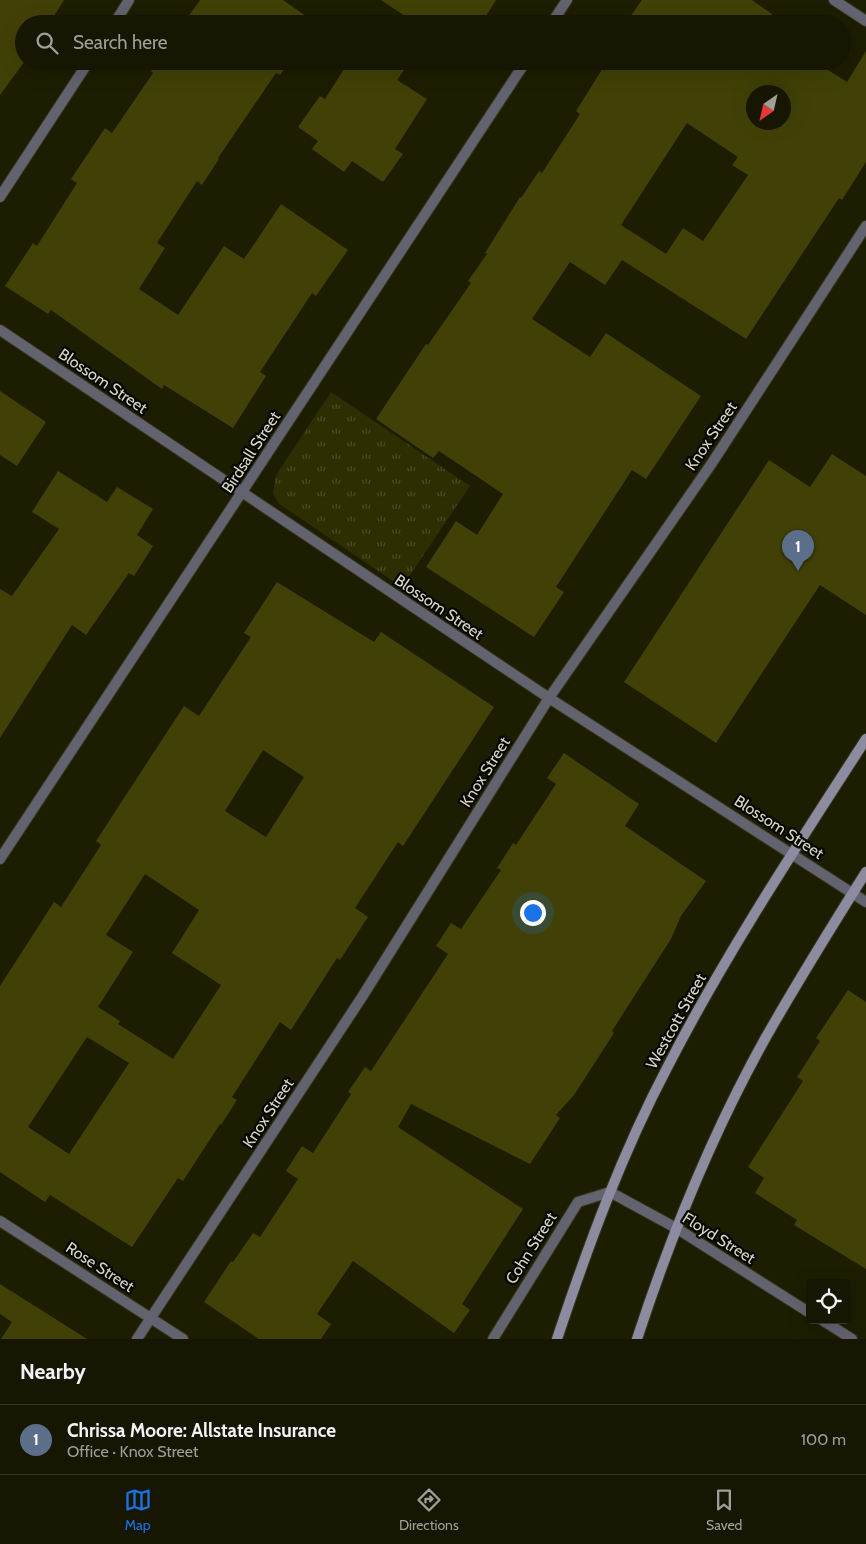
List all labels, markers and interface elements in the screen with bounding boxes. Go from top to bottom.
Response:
search box [15,15,851,70]
icon: search [33,29,61,57]
text: Search here [73,31,167,54]
north arrow [746,85,791,130]
street label: Blossom Street [55,344,151,418]
street label: Knox Street [681,398,741,474]
street label: Birdsall Street [218,407,285,496]
pin: 1 [782,530,814,571]
street label: Blossom Street [391,570,487,644]
street label: Knox Street [456,733,514,810]
street label: Blossom Street [731,791,828,863]
your location [520,900,546,926]
street label: Westcott Street [642,970,710,1072]
street label: Knox Street [239,1074,298,1151]
street label: Cohn Street [502,1208,561,1287]
street label: Floyd Street [679,1208,759,1268]
street label: Rose Street [62,1238,138,1296]
map controls [806,1279,851,1324]
button: locate [806,1279,851,1324]
text: Nearby [20,1359,86,1384]
text: Chrissa Moore: Allstate Insurance [67,1419,336,1442]
text: 1 [33,1430,39,1449]
text: 100 m [801,1430,846,1449]
text: Office · Knox Street [67,1442,198,1461]
tab: Map [124,1486,152,1534]
tab: Directions [399,1486,459,1534]
tab: Saved [706,1486,742,1534]

